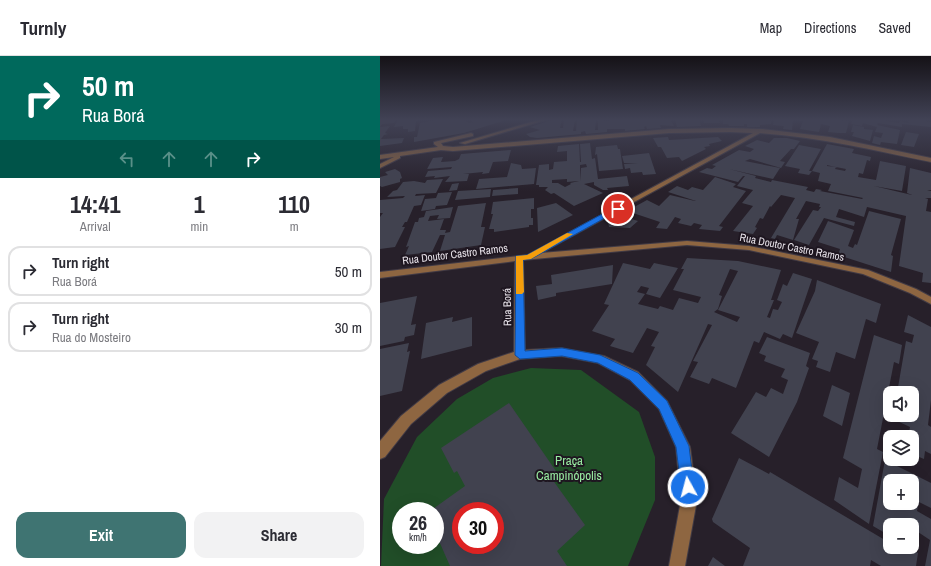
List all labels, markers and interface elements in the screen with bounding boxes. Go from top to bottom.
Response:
text: Turnly [20,15,66,41]
text: Map [760,19,782,37]
text: Directions [804,19,856,37]
text: Saved [878,19,911,37]
text: 50 m [82,67,134,105]
icon: right [16,72,68,124]
text: Rua Borá [82,103,144,128]
icon: left [116,148,138,170]
icon: ahead [158,148,180,170]
icon: ahead [200,148,222,170]
icon: right [242,148,264,170]
text: 14:41 [70,188,120,220]
text: 1 [194,188,205,220]
text: 110 [278,188,310,220]
pin [601,192,635,226]
icon: arrive [607,198,629,220]
text: Arrival [80,218,111,235]
text: min [190,218,208,235]
text: m [290,218,299,235]
street label: Rua Doutor Castro Ramos [739,230,846,264]
street label: Rua Doutor Castro Ramos [401,241,509,267]
text: Turn right [52,252,109,273]
icon: right [18,260,40,282]
text: 50 m [335,261,362,282]
text: Rua Borá [52,273,97,290]
street label: Rua Borá [500,288,514,326]
text: Turn right [52,308,109,329]
icon: right [18,316,40,338]
text: 30 m [335,317,362,338]
text: Rua do Mosteiro [52,329,131,346]
map controls [883,386,919,554]
button: sound [883,386,919,422]
button: layers [883,430,919,466]
park label: Praça Campinópolis [536,452,602,484]
position arrow [667,466,709,508]
button: + [883,474,919,510]
speed limit sign: 30 [452,502,504,554]
text: 26 [409,509,427,536]
button: Exit [16,512,186,558]
button: Share [194,512,364,558]
button: − [883,518,919,554]
text: km/h [409,531,427,544]

